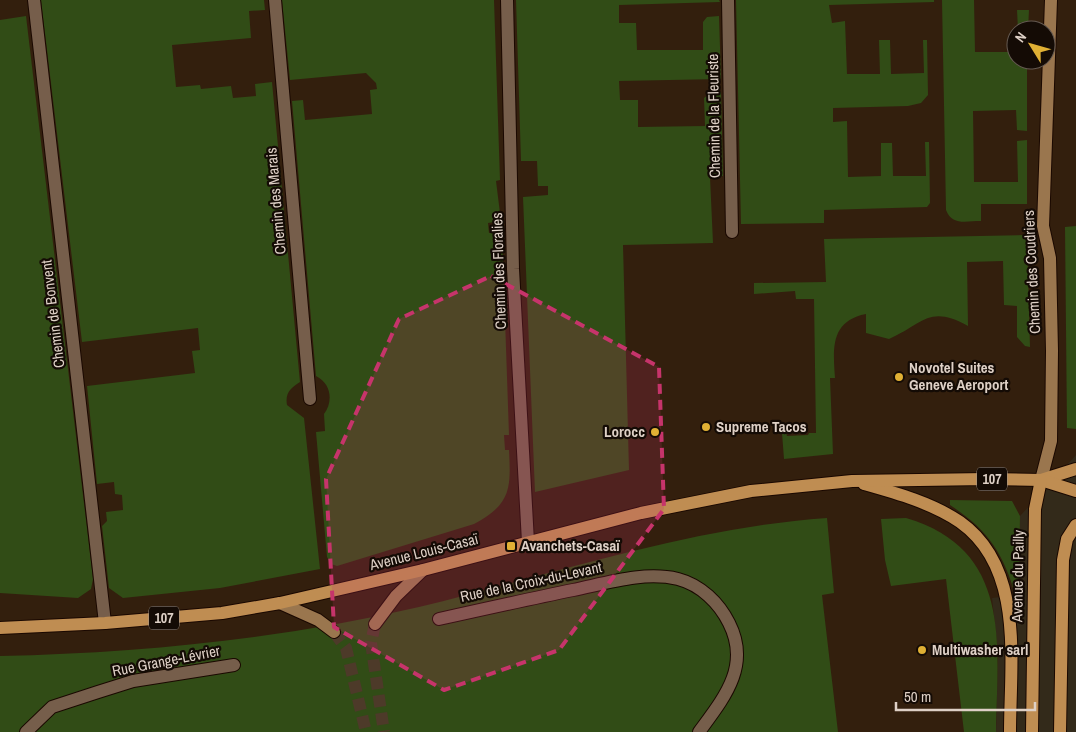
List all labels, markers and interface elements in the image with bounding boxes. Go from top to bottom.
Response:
north arrow [1006,20,1056,70]
text: N [1011,28,1030,46]
street label: Chemin de la Fleuriste [702,53,725,178]
street label: Chemin des Marais [260,147,291,255]
street label: Chemin des Coudriers [1018,210,1045,334]
street label: Chemin des Floralies [486,212,511,330]
street label: Chemin de Bonvent [35,258,70,369]
place label: Novotel Suites Geneve Aeroport [909,357,1008,395]
marker: Novotel Suites Geneve Aeroport [893,371,905,383]
place label: Supreme Tacos [716,416,807,437]
place label: Lorocc [604,421,645,442]
marker: Supreme Tacos [700,421,712,433]
marker: Lorocc [649,426,661,438]
road number: 107 [977,468,1007,490]
street label: Avenue Louis-Casaï [366,528,481,575]
street label: Avenue du Pailly [1006,529,1029,623]
place label: Avanchets-Casaï [521,535,620,556]
marker: Avanchets-Casaï [505,540,517,552]
street label: Rue de la Croix-du-Levant [458,556,604,607]
road number: 107 [149,606,179,630]
place label: Multiwasher sarl [932,639,1028,660]
street label: Rue Grange-Lévrier [110,640,222,681]
marker: Multiwasher sarl [916,644,928,656]
scale bar [896,680,1035,712]
text: 50 m [904,686,931,707]

